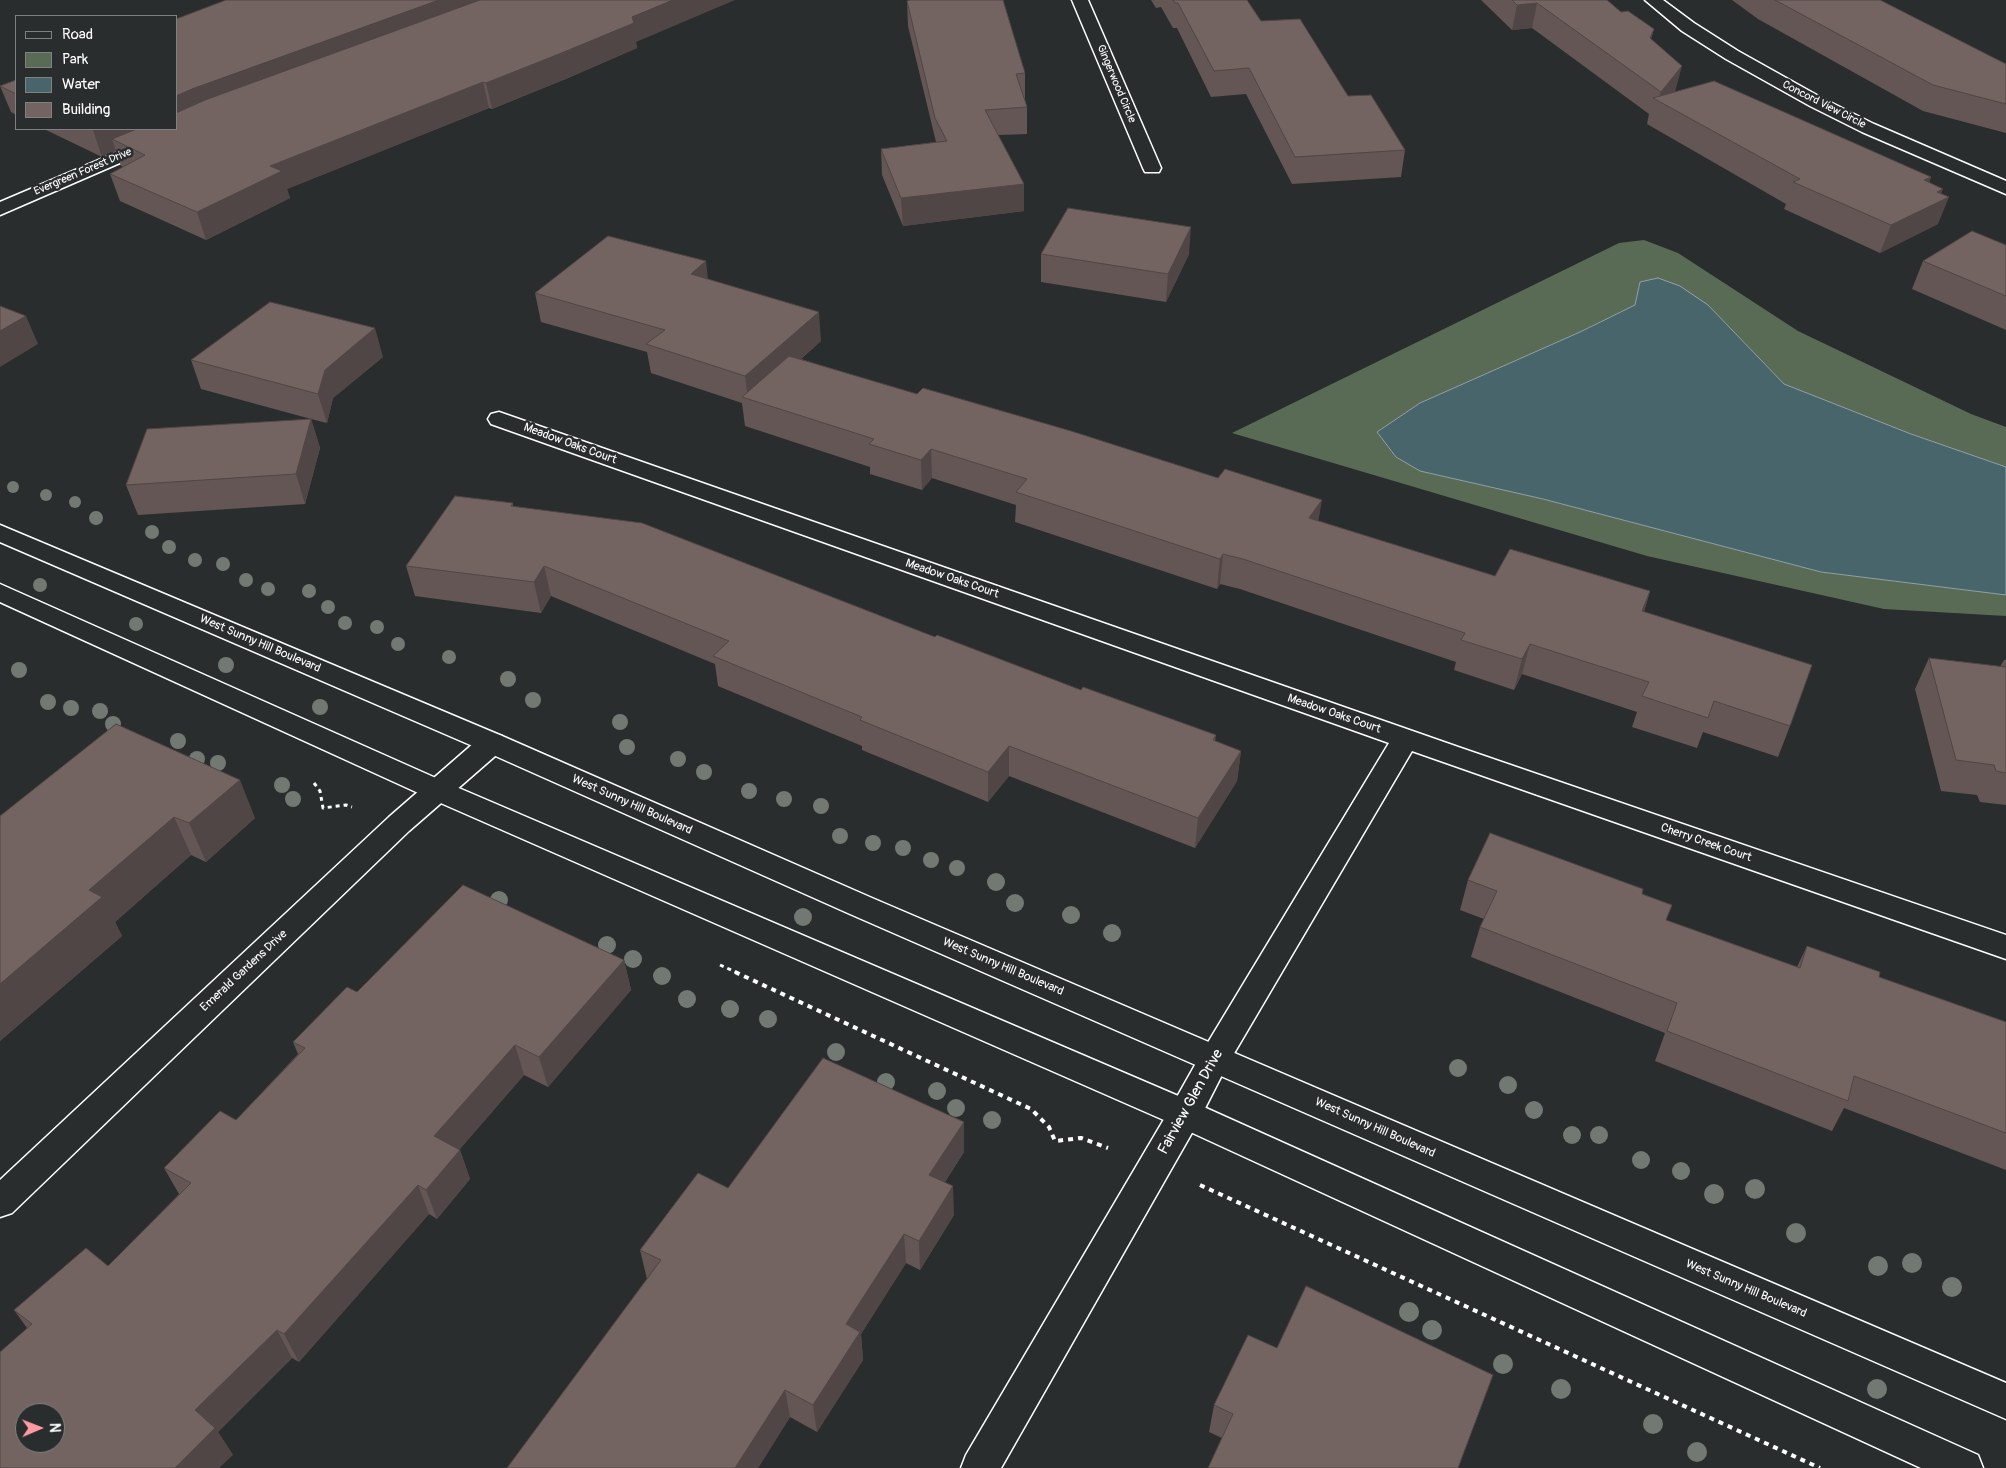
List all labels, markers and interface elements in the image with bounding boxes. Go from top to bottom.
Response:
legend [15,15,178,130]
text: Road [62,25,93,44]
street label: Gingerwood Circle [1094,43,1138,125]
text: Park [62,50,88,69]
text: Water [62,75,100,94]
street label: Concord View Circle [1780,78,1868,132]
text: Building [62,100,110,119]
street label: Evergreen Forest Drive [32,145,134,199]
street label: Meadow Oaks Court [522,420,618,468]
street label: Meadow Oaks Court [903,556,1001,602]
street label: West Sunny Hill Boulevard [197,612,323,676]
street label: Meadow Oaks Court [1285,691,1383,737]
street label: West Sunny Hill Boulevard [570,772,694,838]
street label: Cherry Creek Court [1659,821,1753,865]
street label: Emerald Gardens Drive [198,927,290,1015]
street label: West Sunny Hill Boulevard [940,935,1066,999]
street label: Fairview Glen Drive [1155,1046,1227,1158]
street label: West Sunny Hill Boulevard [1313,1095,1437,1161]
street label: West Sunny Hill Boulevard [1683,1257,1809,1321]
north arrow [15,1403,65,1453]
text: N [46,1423,63,1433]

